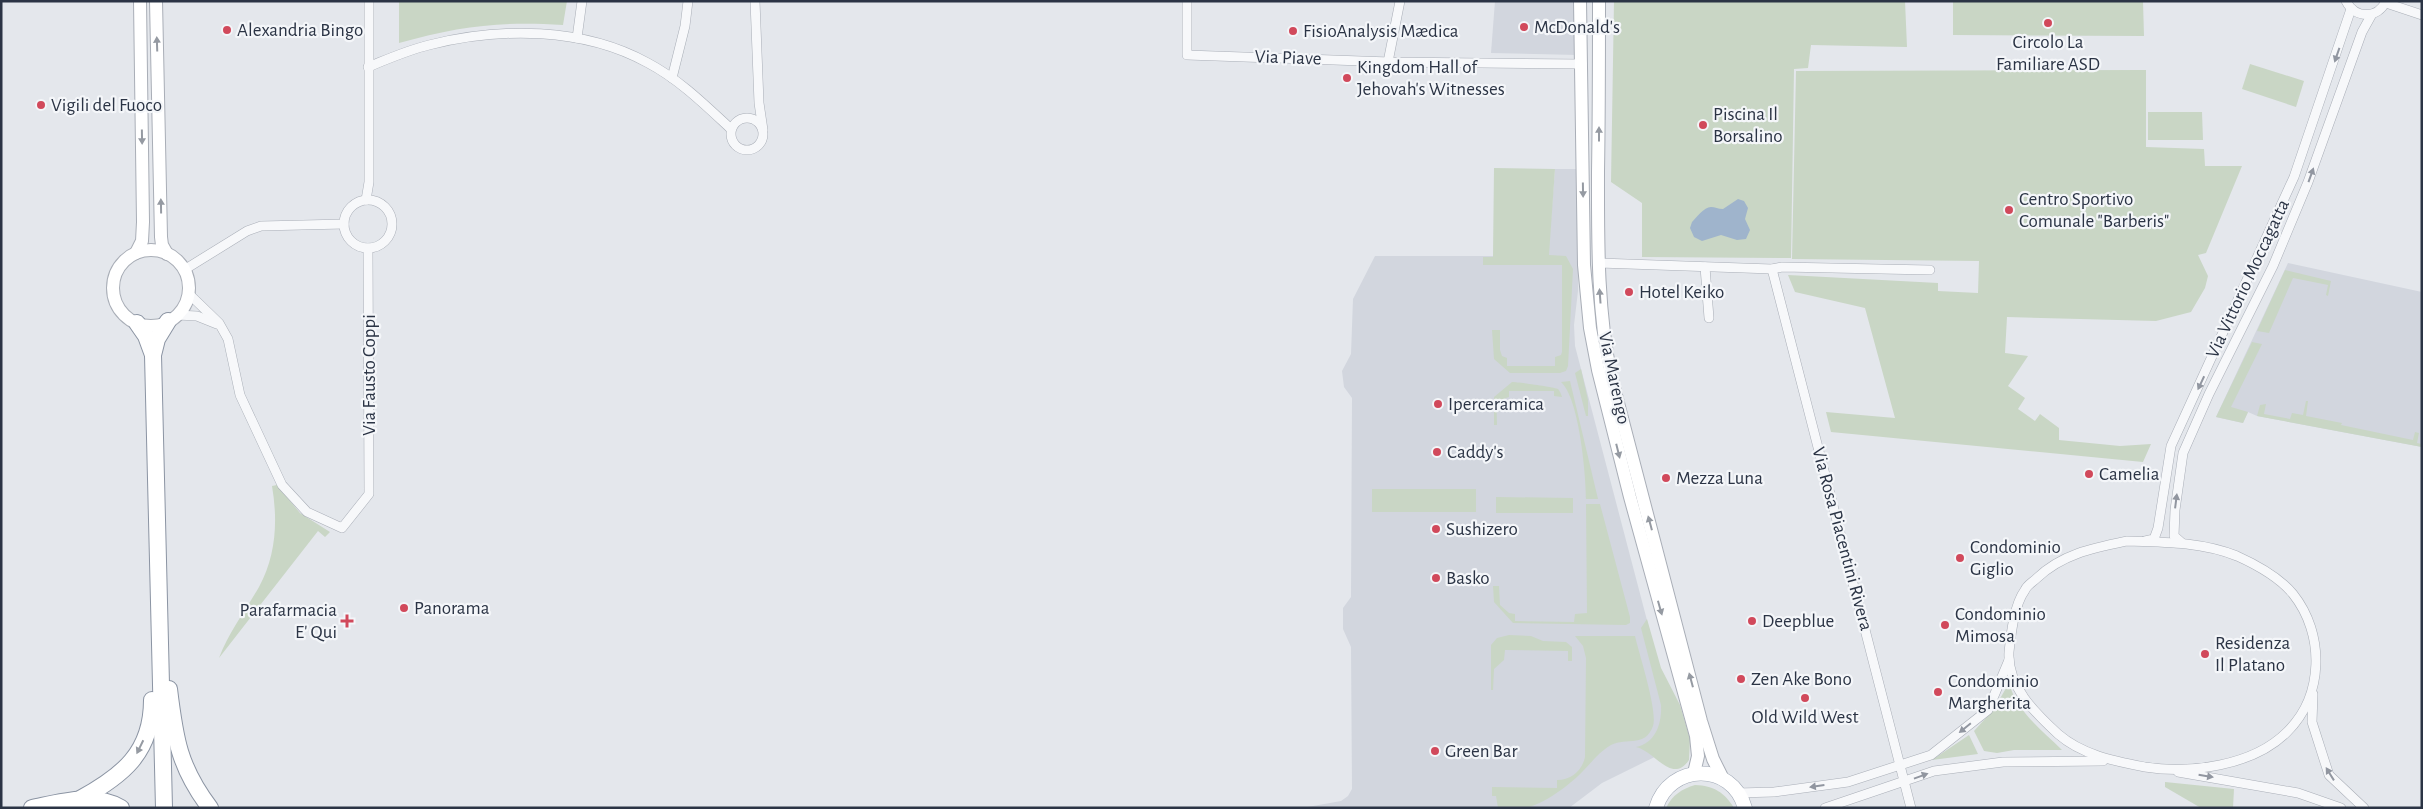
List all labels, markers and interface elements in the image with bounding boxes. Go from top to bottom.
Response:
marker: Circolo La Familiare ASD [2042,17,2054,29]
place label: McDonald's [1534,18,1620,37]
place label: Alexandria Bingo [237,21,363,40]
marker: McDonald's [1518,21,1530,33]
place label: FisioAnalysis Mædica [1303,22,1459,41]
marker: Alexandria Bingo [221,24,233,36]
marker: FisioAnalysis Mædica [1287,25,1299,37]
place label: Circolo La Familiare ASD [1996,33,2100,74]
one-way arrow [152,36,160,52]
street label: Via Piave [1254,47,1322,69]
one-way arrow [2333,48,2341,63]
place label: Kingdom Hall of Jehovah's Witnesses [1357,58,1505,99]
marker: Kingdom Hall of Jehovah's Witnesses [1341,72,1353,84]
place label: Vigili del Fuoco [51,96,162,115]
marker: Vigili del Fuoco [35,99,47,111]
place label: Piscina Il Borsalino [1713,105,1783,146]
marker: Piscina Il Borsalino [1697,119,1709,131]
one-way arrow [1595,126,1603,142]
one-way arrow [138,130,146,146]
one-way arrow [2308,167,2315,182]
one-way arrow [1579,182,1587,198]
place label: Centro Sportivo Comunale "Barberis" [2019,190,2169,231]
street label: Via Vittorio Moccagatta [2203,197,2293,361]
one-way arrow [156,198,164,214]
marker: Centro Sportivo Comunale "Barberis" [2003,204,2015,216]
place label: Hotel Keiko [1639,283,1724,302]
marker: Hotel Keiko [1623,286,1635,298]
one-way arrow [1595,288,1603,304]
street label: Via Fausto Coppi [360,314,379,436]
street label: Via Marengo [1595,330,1633,426]
one-way arrow [2196,376,2204,390]
place label: Iperceramica [1448,395,1544,414]
marker: Iperceramica [1432,398,1444,410]
place label: Caddy's [1447,443,1504,462]
one-way arrow [1614,443,1622,458]
street label: Via Rosa Piacentini Rivera [1808,445,1876,633]
marker: Caddy's [1431,446,1443,458]
place label: Camelia [2099,465,2160,484]
marker: Camelia [2083,468,2095,480]
place label: Mezza Luna [1676,469,1763,488]
marker: Mezza Luna [1660,472,1672,484]
one-way arrow [2172,492,2180,508]
one-way arrow [1646,515,1654,530]
place label: Sushizero [1446,520,1518,539]
marker: Sushizero [1430,523,1442,535]
place label: Condominio Giglio [1970,538,2061,579]
marker: Condominio Giglio [1954,552,1966,564]
place label: Basko [1446,569,1490,588]
marker: Basko [1430,572,1442,584]
place label: Panorama [414,599,490,618]
one-way arrow [1656,600,1664,615]
place label: Parafarmacia E' Qui [240,601,337,642]
marker: Panorama [398,602,410,614]
place label: Condominio Mimosa [1955,605,2046,646]
place label: Deepblue [1762,612,1834,631]
marker: Parafarmacia E' Qui [341,615,353,627]
marker: Deepblue [1746,615,1758,627]
marker: Condominio Mimosa [1939,619,1951,631]
place label: Residenza Il Platano [2215,634,2290,675]
marker: Residenza Il Platano [2199,648,2211,660]
place label: Zen Ake Bono [1751,670,1852,689]
place label: Condominio Margherita [1948,672,2039,713]
one-way arrow [1687,673,1695,688]
marker: Zen Ake Bono [1735,673,1747,685]
marker: Condominio Margherita [1932,686,1944,698]
marker: Old Wild West [1799,692,1811,704]
place label: Old Wild West [1752,708,1858,727]
one-way arrow [1959,722,1972,733]
one-way arrow [136,740,145,755]
place label: Green Bar [1445,742,1518,761]
marker: Green Bar [1429,745,1441,757]
one-way arrow [2326,767,2335,780]
one-way arrow [1914,772,1929,780]
one-way arrow [2198,773,2214,781]
one-way arrow [1808,782,1824,790]

